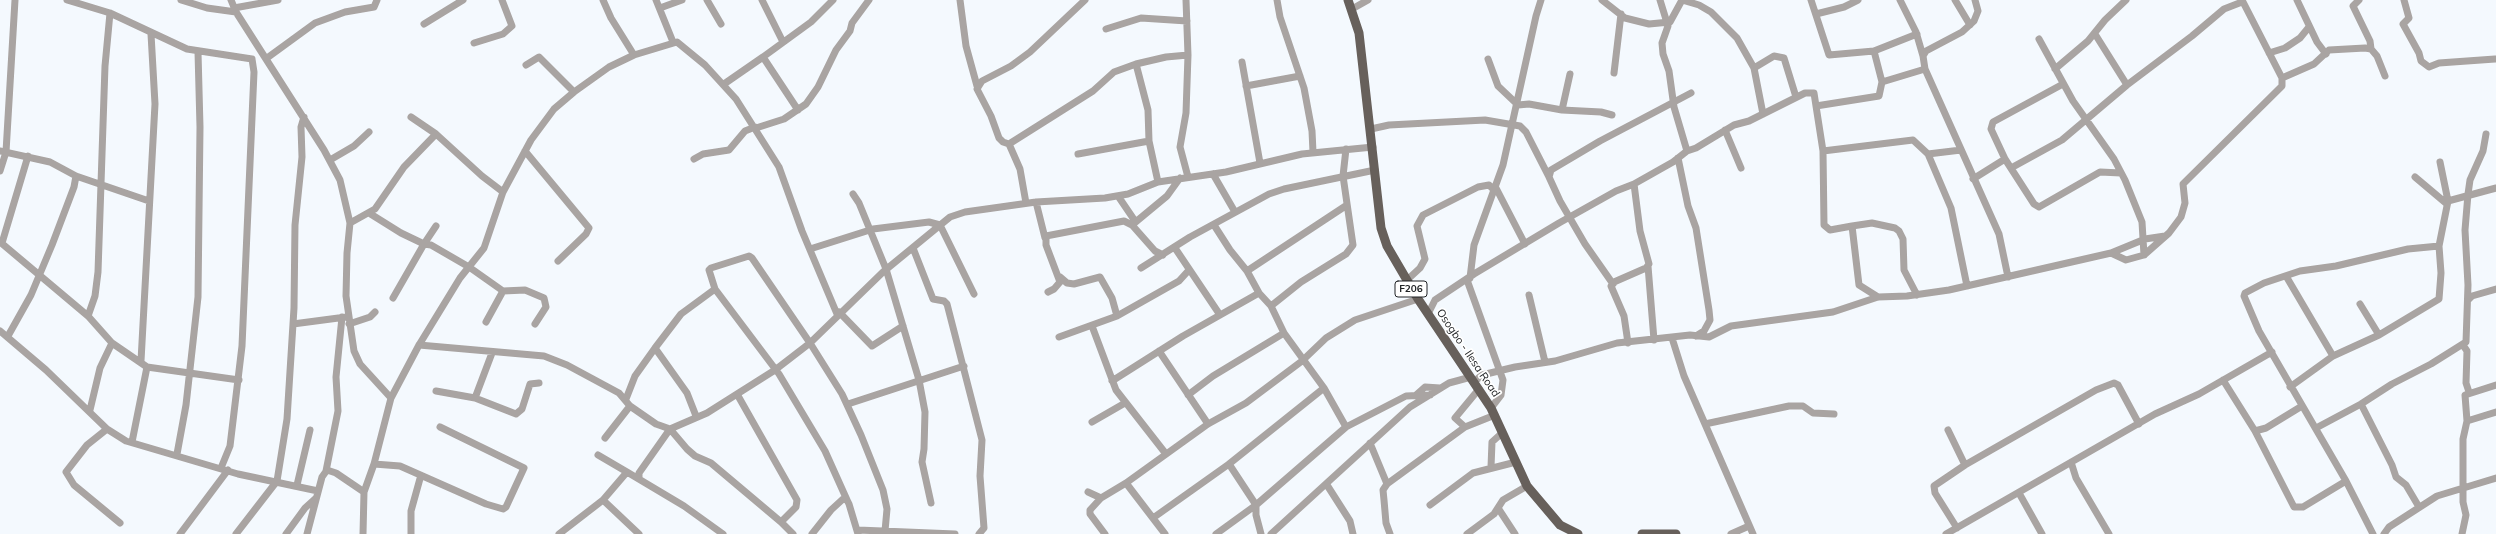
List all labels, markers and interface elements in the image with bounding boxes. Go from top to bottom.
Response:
road number: F206 [1395,281,1427,297]
street label: Osogbo - Ilesa Road [1434,306,1502,400]

